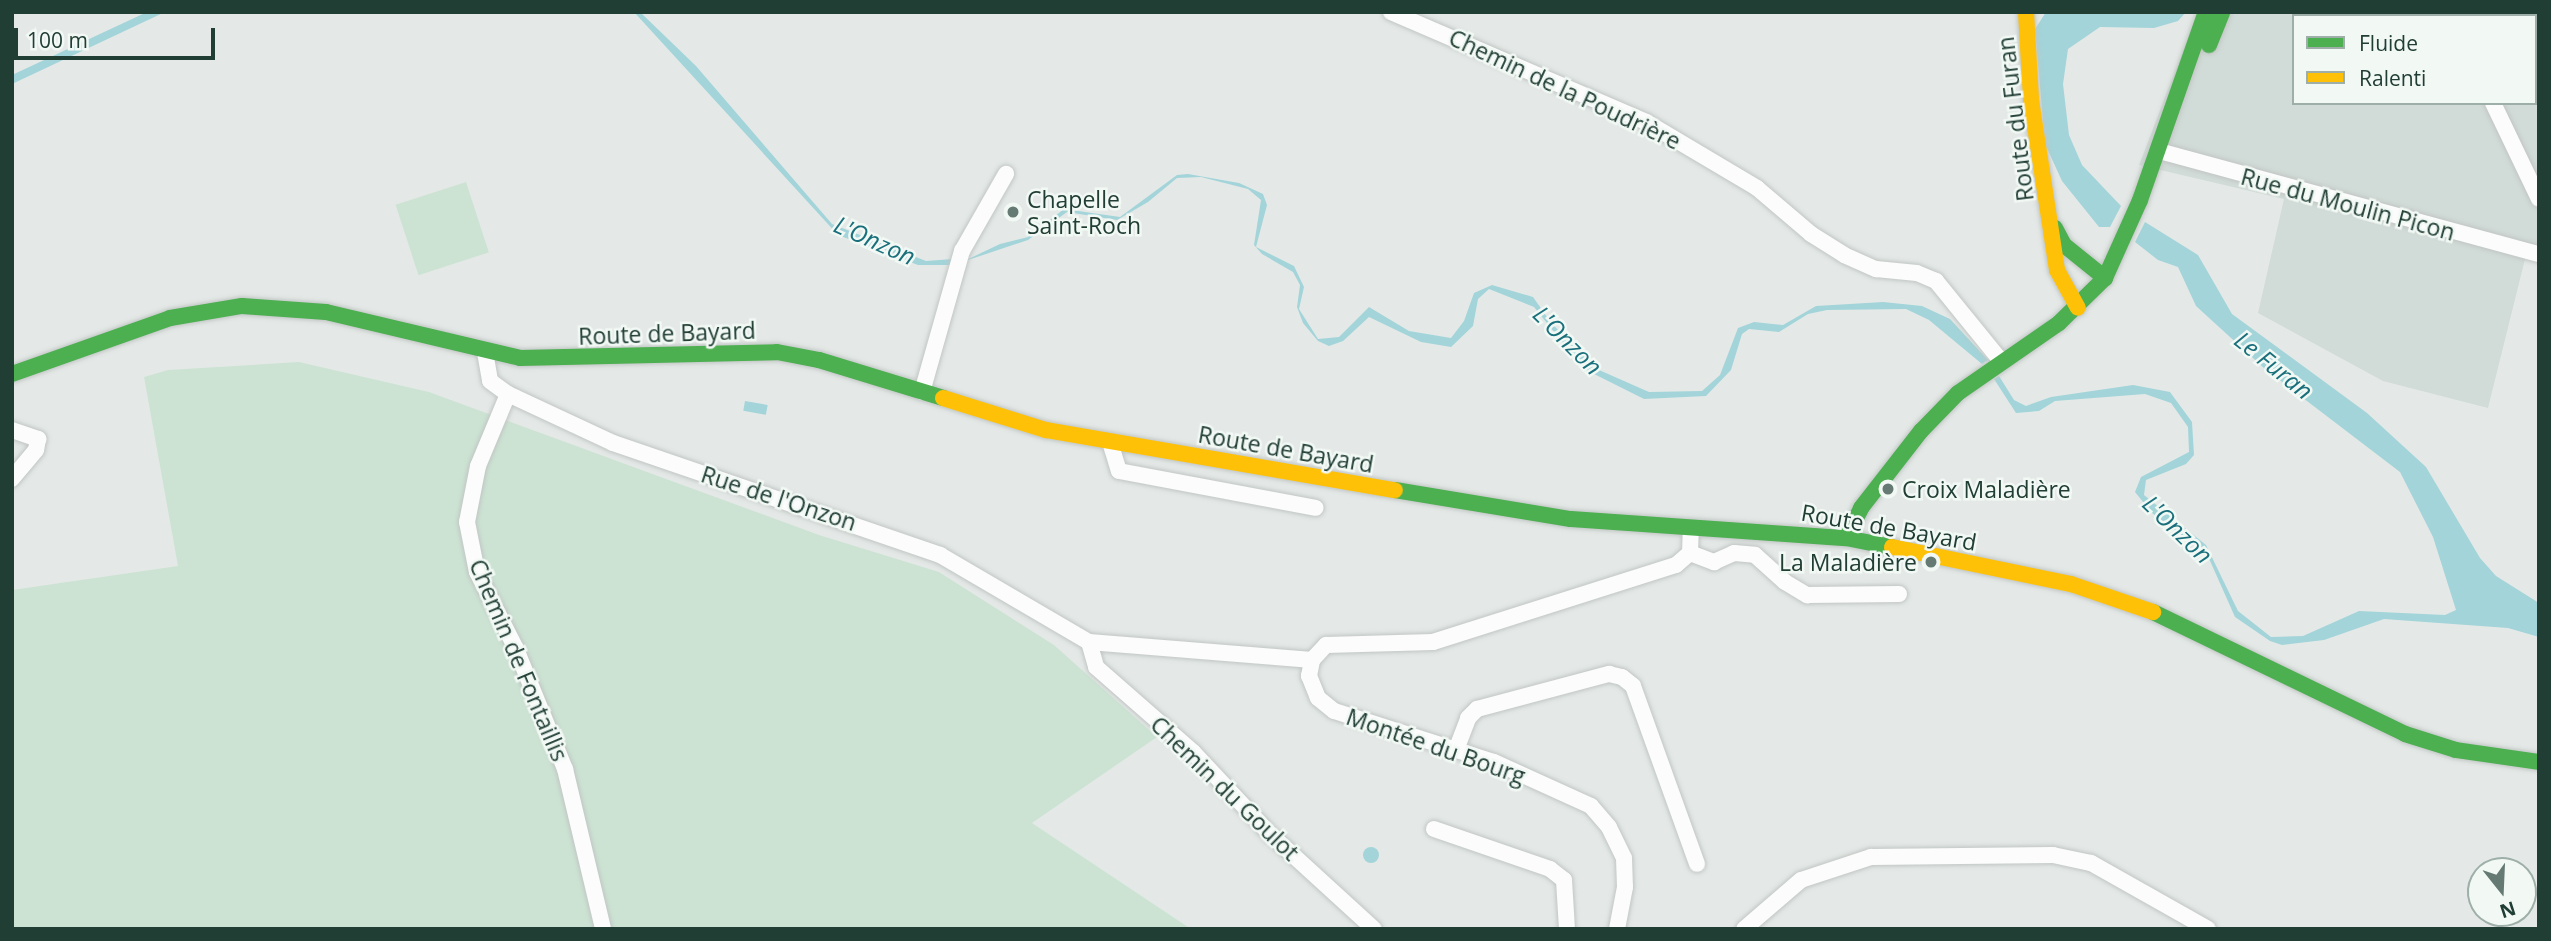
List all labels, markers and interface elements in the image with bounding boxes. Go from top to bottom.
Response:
scale bar [18,14,219,58]
legend [2292,14,2537,105]
street label: Chemin de la Poudrière [1445,23,1685,155]
text: 100 m [27,26,88,54]
text: Fluide [2359,29,2418,57]
street label: Route du Furan [1991,35,2039,203]
text: Ralenti [2359,64,2426,92]
street label: Rue du Moulin Picon [2238,162,2458,246]
place label: Chapelle Saint-Roch [1027,185,1141,239]
marker: Chapelle Saint-Roch [1005,204,1021,220]
water label: L'Onzon [830,209,920,271]
water label: L'Onzon [1527,299,1609,381]
street label: Route de Bayard [578,316,756,350]
water label: Le Furan [2229,325,2319,405]
street label: Route de Bayard [1196,420,1376,478]
street label: Rue de l'Onzon [698,460,860,536]
place label: Croix Maladière [1902,475,2071,503]
marker: Croix Maladière [1880,481,1896,497]
water label: L'Onzon [2137,489,2219,569]
street label: Route de Bayard [1799,498,1979,556]
place label: La Maladière [1779,548,1917,576]
marker: La Maladière [1923,554,1939,570]
street label: Chemin de Fontaillis [464,555,574,765]
street label: Montée du Bourg [1343,702,1529,790]
street label: Chemin du Goulot [1145,710,1305,866]
north arrow [2467,857,2537,927]
text: N [2497,895,2519,925]

